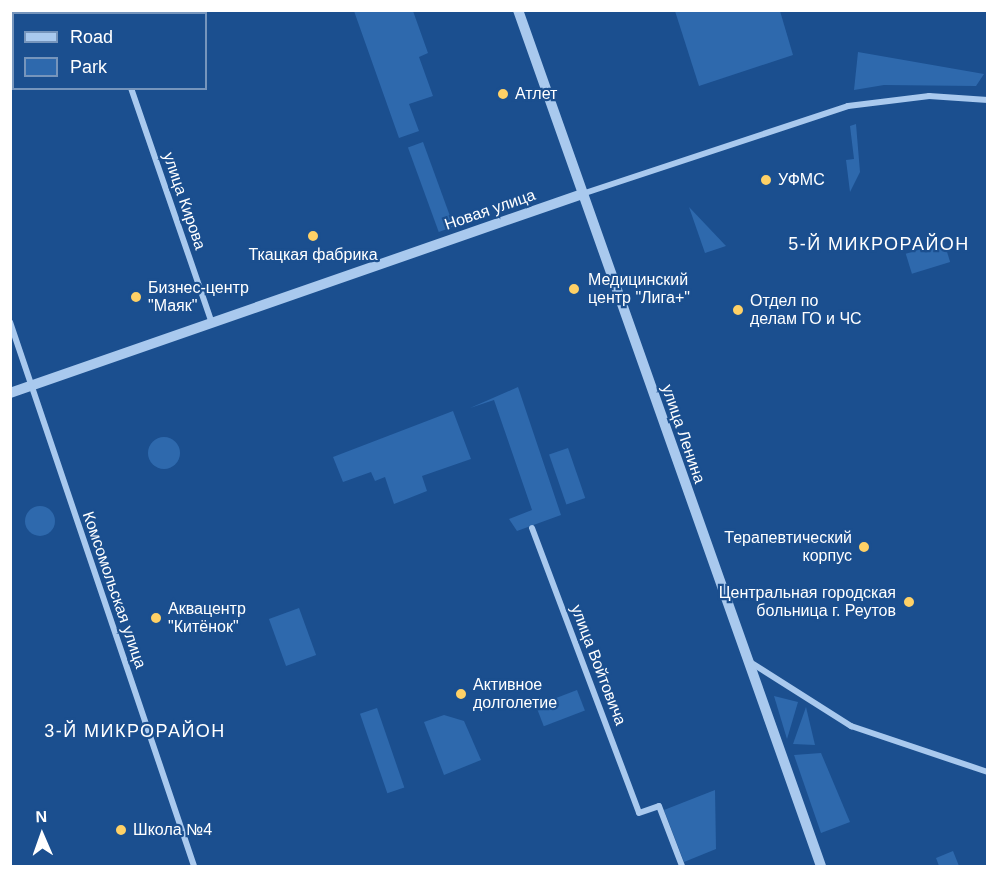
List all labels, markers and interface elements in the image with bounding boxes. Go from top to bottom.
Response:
legend [12,12,207,90]
text: Road [70,27,113,47]
text: Park [70,57,107,77]
place label: Атлет [515,84,557,104]
marker: Атлет [496,87,510,101]
street label: улица Кирова [158,150,210,252]
place label: УФМС [778,170,825,190]
marker: УФМС [759,173,773,187]
street label: Новая улица [442,185,538,235]
marker: Ткацкая фабрика [306,229,320,243]
district label: 5-Й МИКРОРАЙОН [788,233,970,255]
place label: Ткацкая фабрика [248,245,378,265]
place label: Медицинский центр "Лига+" [588,270,690,308]
place label: Бизнес-центр "Маяк" [148,278,249,316]
marker: Медицинский центр "Лига+" [565,280,583,298]
marker: Бизнес-центр "Маяк" [129,290,143,304]
place label: Отдел по делам ГО и ЧС [750,291,862,329]
marker: Отдел по делам ГО и ЧС [731,303,745,317]
street label: улица Ленина [657,382,709,486]
street label: Комсомольская улица [78,509,150,671]
place label: Терапевтический корпус [724,528,852,566]
marker: Терапевтический корпус [857,540,871,554]
place label: Центральная городская больница г. Реутов [719,583,896,621]
marker: Центральная городская больница г. Реутов [900,593,918,611]
place label: Аквацентр "Китёнок" [168,599,246,637]
street label: улица Войтовича [566,602,630,728]
marker: Аквацентр "Китёнок" [149,611,163,625]
place label: Активное долголетие [473,675,557,713]
marker: Активное долголетие [454,687,468,701]
district label: 3-Й МИКРОРАЙОН [44,720,226,742]
north arrow [12,805,72,865]
text: N [35,808,47,825]
place label: Школа №4 [133,820,212,840]
marker: Школа №4 [114,823,128,837]

